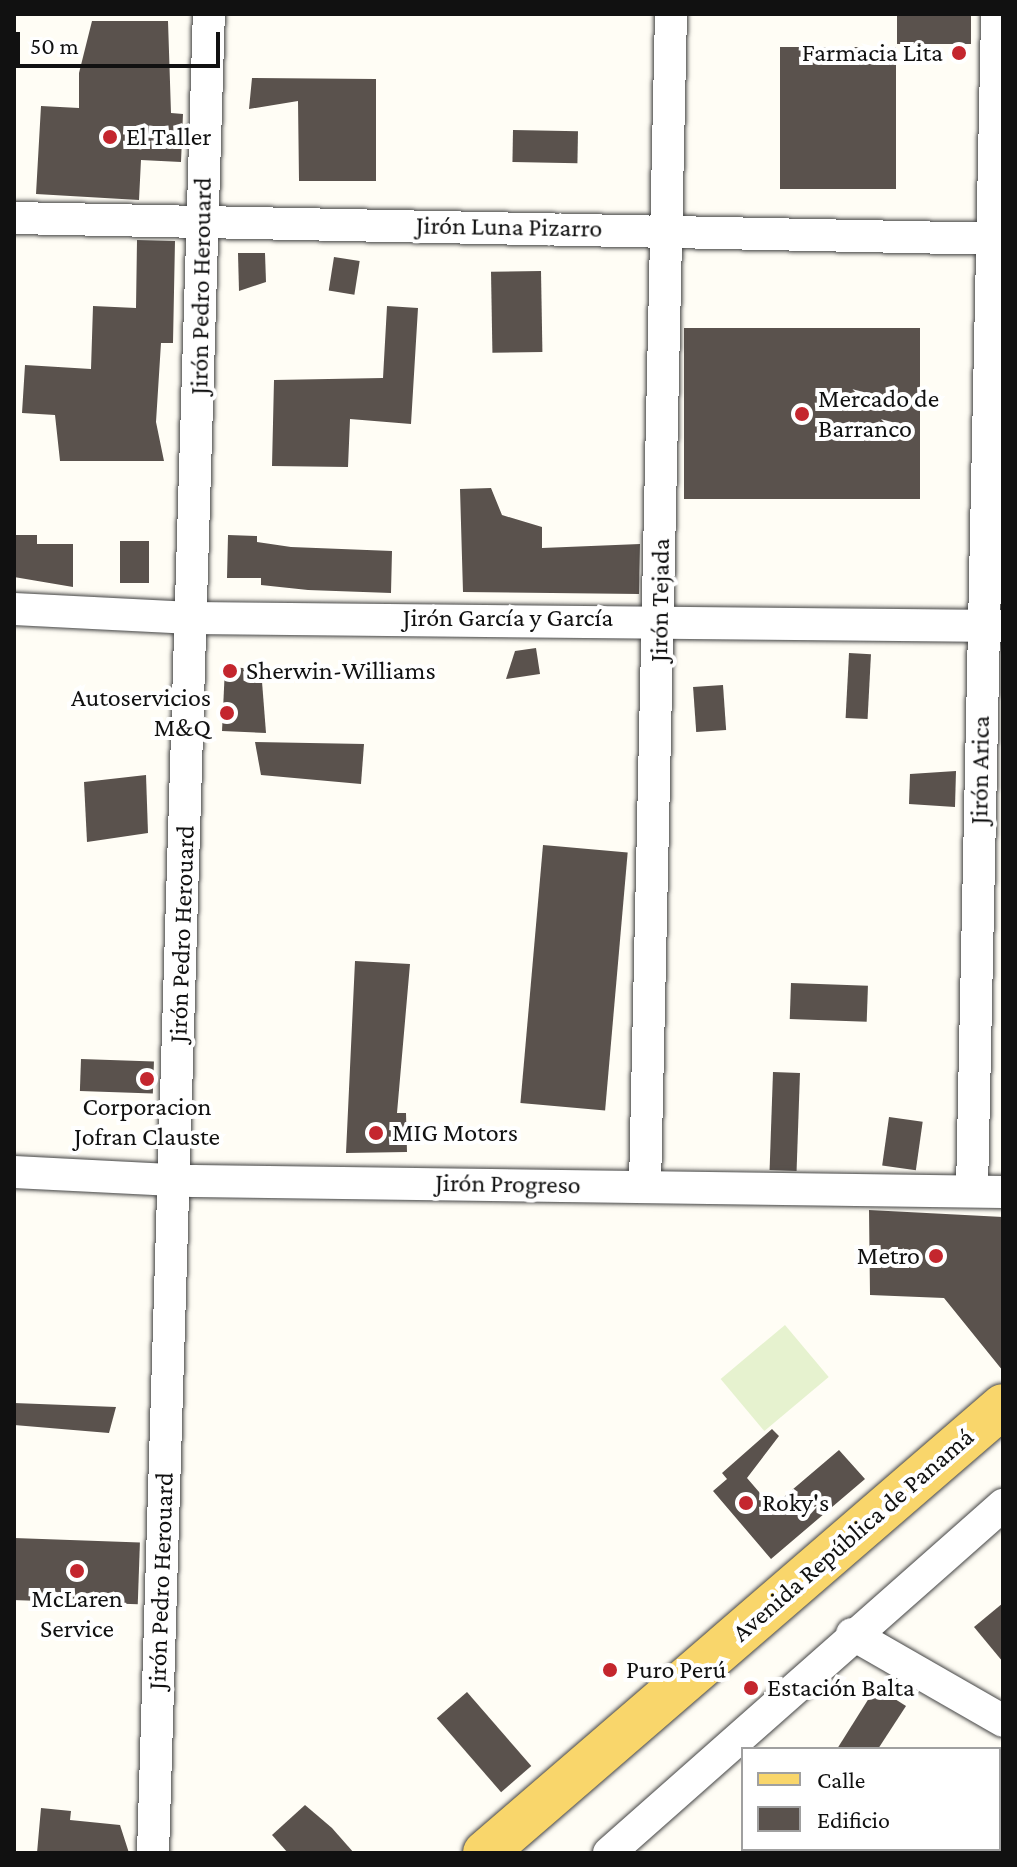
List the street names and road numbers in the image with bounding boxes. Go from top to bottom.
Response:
street label: Jirón Pedro Herouard [184,177,218,395]
street label: Jirón Luna Pizarro [416,210,602,244]
street label: Jirón Tejada [643,538,677,662]
street label: Jirón García y García [403,602,613,634]
street label: Jirón Arica [963,715,997,825]
street label: Jirón Pedro Herouard [163,825,201,1043]
street label: Jirón Progreso [435,1167,581,1201]
street label: Avenida República de Panamá [726,1422,980,1648]
street label: Jirón Pedro Herouard [142,1472,180,1690]

